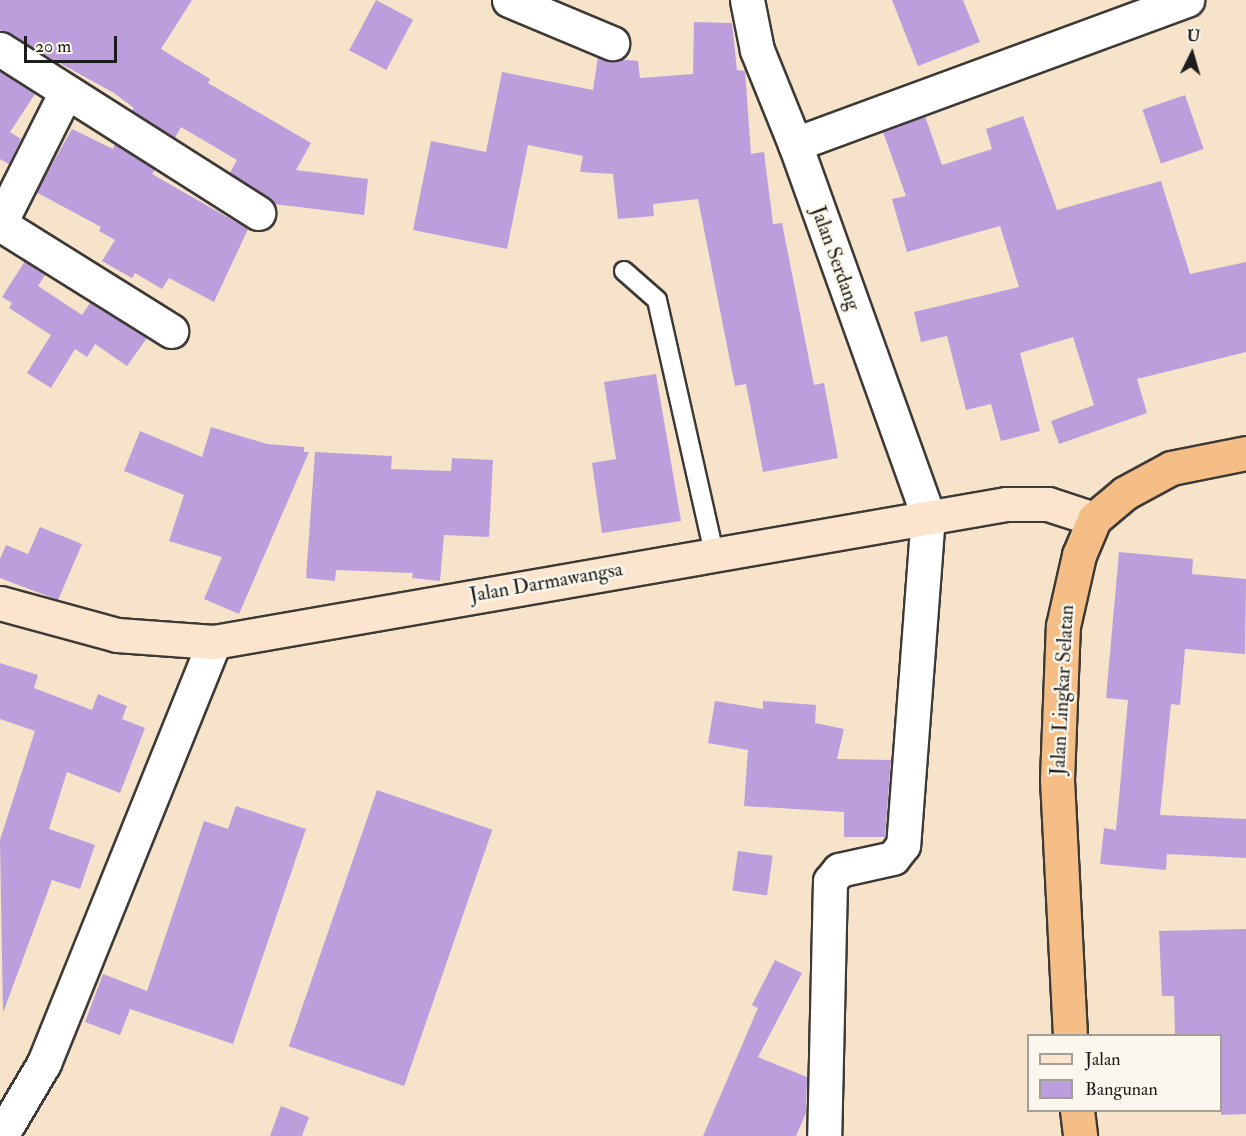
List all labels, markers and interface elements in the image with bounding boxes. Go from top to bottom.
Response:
scale bar [27,24,120,62]
north arrow [1162,24,1222,84]
text: U [1186,26,1201,47]
text: 20 m [35,35,71,58]
street label: Jalan Serdang [806,203,866,313]
street label: Jalan Darmawangsa [468,557,624,607]
street label: Jalan Lingkar Selatan [1046,604,1078,776]
legend [1027,1034,1222,1112]
text: Jalan [1085,1048,1121,1071]
text: Bangunan [1085,1078,1158,1101]

